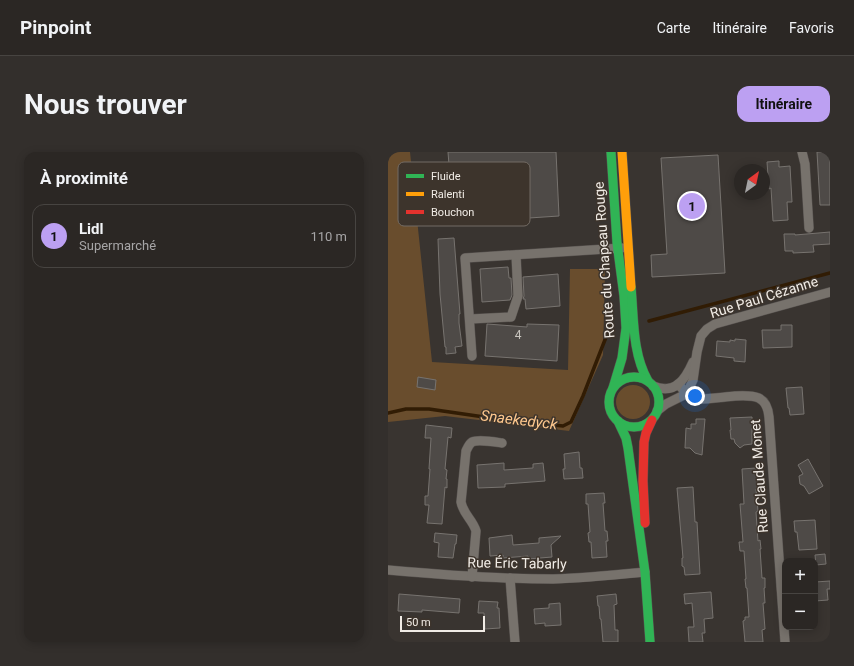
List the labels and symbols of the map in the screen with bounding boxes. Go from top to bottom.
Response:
legend [398,162,530,226]
north arrow [734,164,770,200]
text: Fluide [431,170,461,183]
street label: Route du Chapeau Rouge [591,181,617,339]
text: Ralenti [431,188,465,201]
pin: 1 [679,191,705,221]
text: Bouchon [431,206,474,219]
street label: Rue Paul Cézanne [708,273,820,321]
house number: 4 [515,328,522,342]
your location [685,386,705,406]
water label: Snaekedyck [480,406,559,434]
street label: Rue Claude Monet [747,418,771,533]
street label: Rue Éric Tabarly [467,553,567,572]
scale bar [400,614,485,633]

